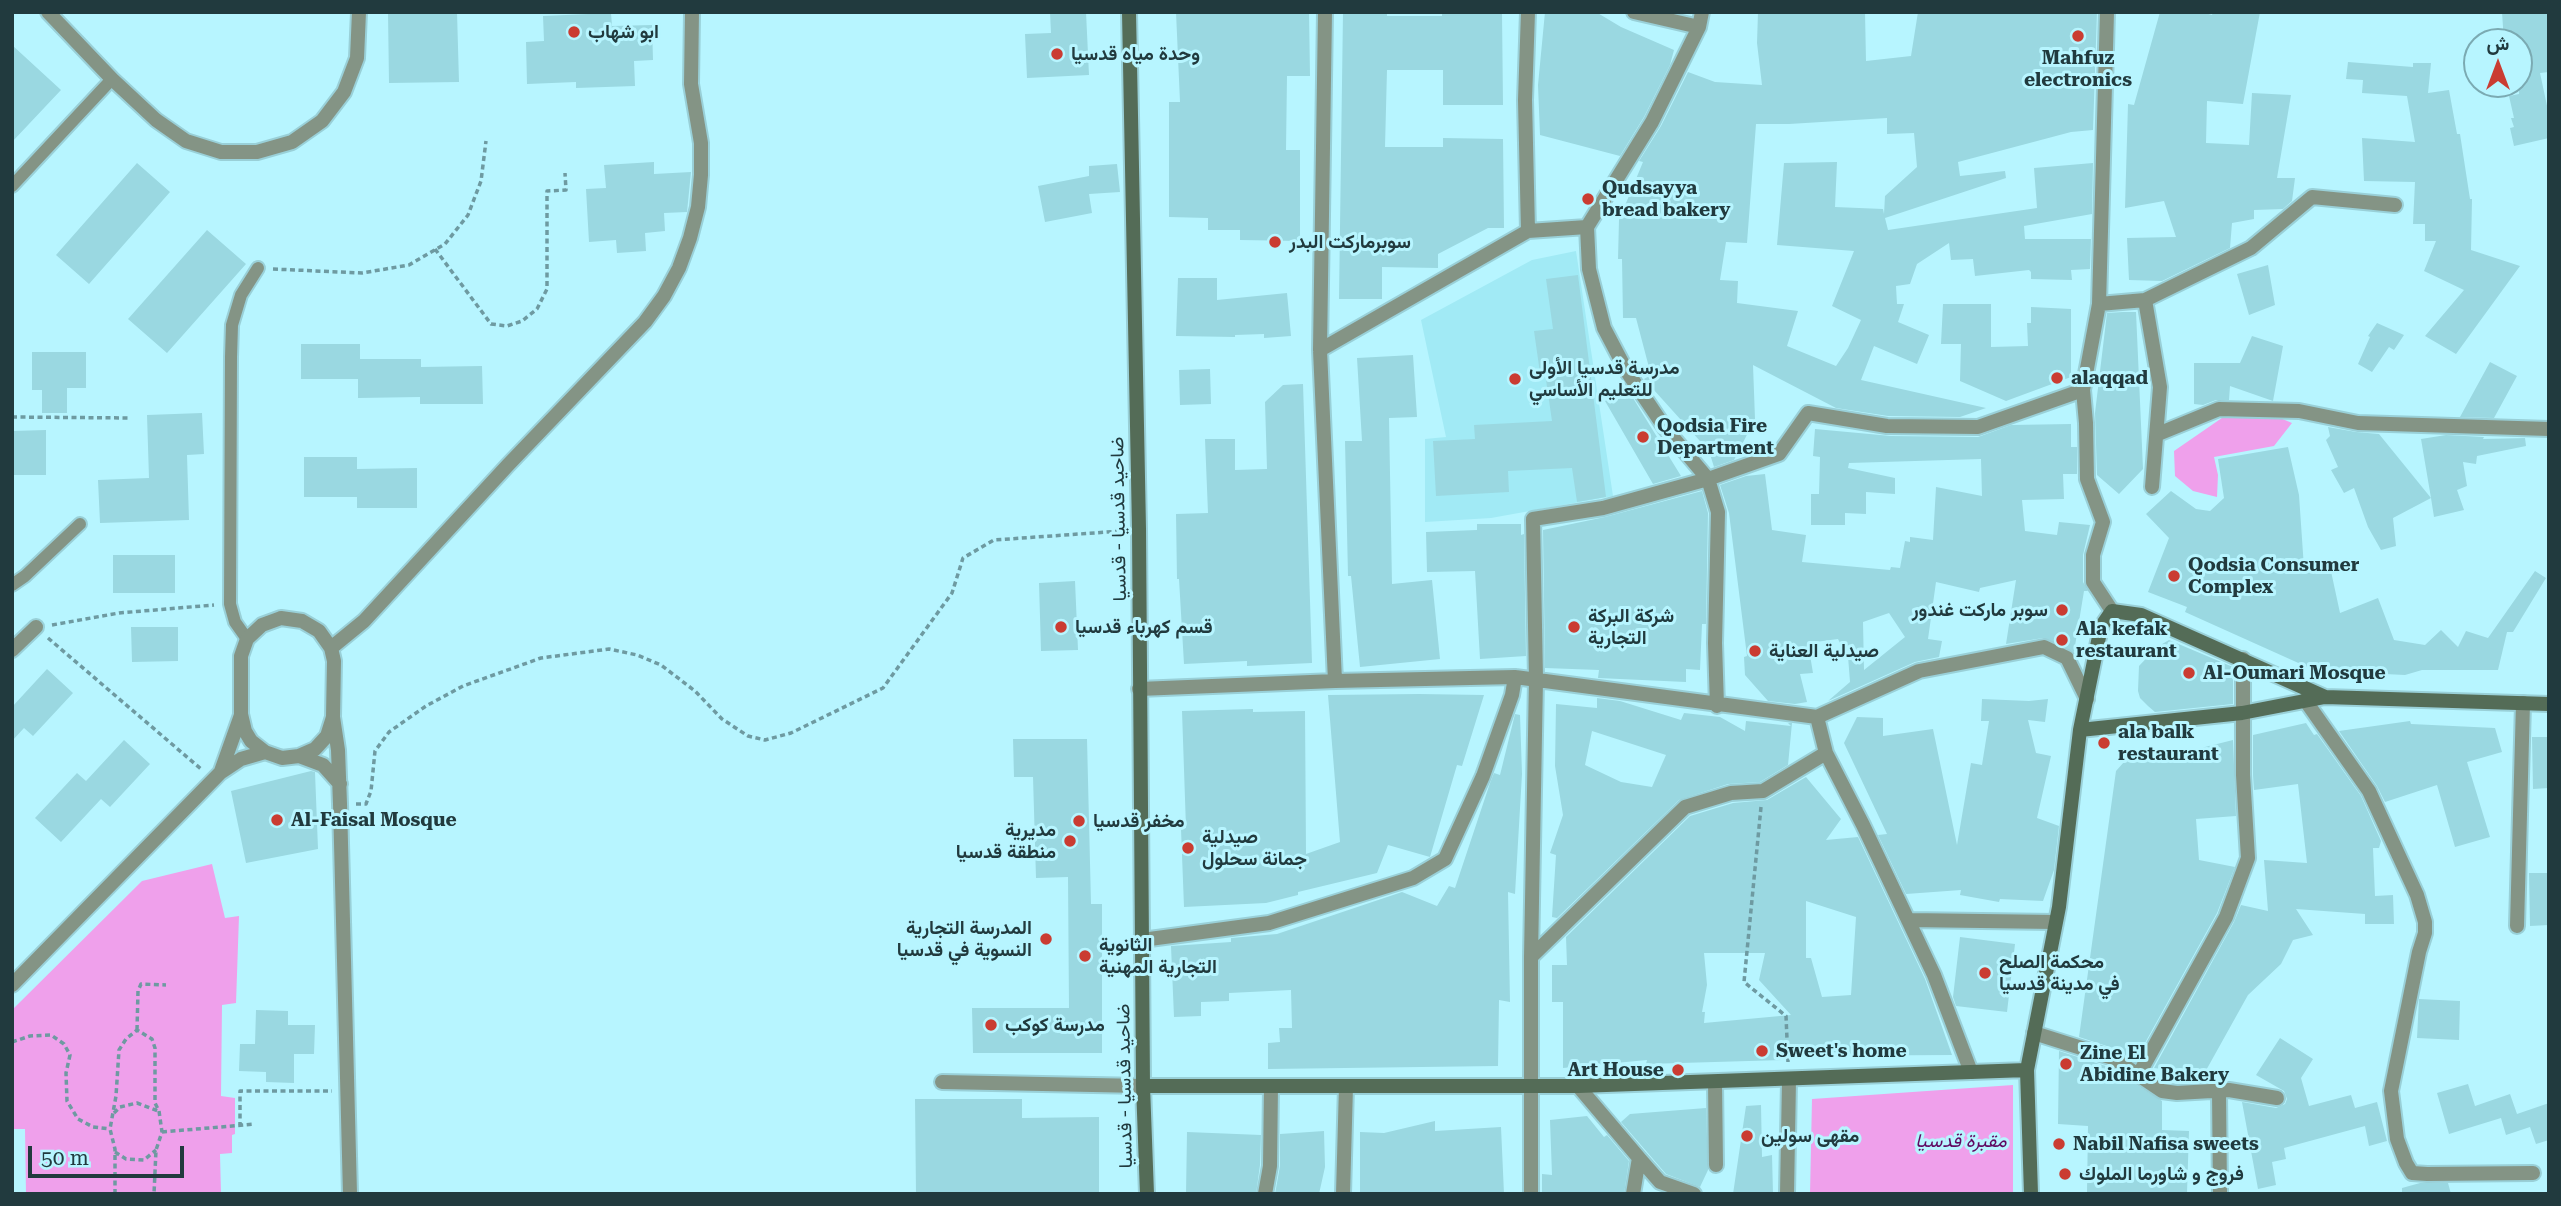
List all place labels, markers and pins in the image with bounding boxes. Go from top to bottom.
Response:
place label: ابو شهاب [588,21,659,43]
marker: ابو شهاب [566,24,582,40]
marker: Mahfuz electronics [2070,28,2086,44]
place label: وحدة مياه قدسيا [1071,43,1200,65]
marker: وحدة مياه قدسيا [1049,46,1065,62]
place label: Mahfuz electronics [2024,47,2132,91]
place label: Qudsayya bread bakery [1602,177,1730,221]
marker: Qudsayya bread bakery [1580,191,1596,207]
place label: سوبرماركت البدر [1289,231,1411,253]
marker: سوبرماركت البدر [1267,234,1283,250]
place label: مدرسة قدسيا الأولى للتعليم الأساسي [1529,357,1680,401]
place label: alaqqad [2071,367,2148,389]
marker: alaqqad [2049,370,2065,386]
marker: مدرسة قدسيا الأولى للتعليم الأساسي [1507,371,1523,387]
place label: Qodsia Fire Department [1657,415,1774,459]
marker: Qodsia Fire Department [1635,429,1651,445]
place label: Qodsia Consumer Complex [2188,554,2359,598]
marker: Qodsia Consumer Complex [2166,568,2182,584]
place label: سوبر ماركت غندور [1912,599,2048,621]
marker: سوبر ماركت غندور [2054,602,2070,618]
place label: شركة البركة التجارية [1588,605,1674,649]
place label: قسم كهرباء قدسيا [1075,616,1213,638]
place label: Ala kefak restaurant [2076,618,2177,662]
marker: قسم كهرباء قدسيا [1053,619,1069,635]
marker: شركة البركة التجارية [1566,619,1582,635]
marker: Ala kefak restaurant [2054,632,2070,648]
place label: صيدلية العناية [1769,640,1879,662]
marker: صيدلية العناية [1747,643,1763,659]
place label: Al-Oumari Mosque [2203,662,2386,684]
marker: Al-Oumari Mosque [2181,665,2197,681]
place label: ala balk restaurant [2118,721,2219,765]
marker: ala balk restaurant [2096,735,2112,751]
place label: Al-Faisal Mosque [291,809,457,831]
place label: مخفر قدسيا [1093,810,1185,832]
marker: Al-Faisal Mosque [269,812,285,828]
marker: مخفر قدسيا [1071,813,1087,829]
place label: مديرية منطقة قدسيا [956,819,1056,863]
place label: صيدلية جمانة سحلول [1202,826,1307,870]
marker: مديرية منطقة قدسيا [1062,833,1078,849]
marker: صيدلية جمانة سحلول [1180,840,1196,856]
place label: المدرسة التجارية النسوية في قدسيا [897,917,1032,961]
marker: المدرسة التجارية النسوية في قدسيا [1038,931,1054,947]
place label: الثانوية التجارية المهنية [1099,934,1217,978]
marker: الثانوية التجارية المهنية [1077,948,1093,964]
place label: محكمة الصلح في مدينة قدسيا [1999,951,2120,995]
marker: محكمة الصلح في مدينة قدسيا [1977,965,1993,981]
place label: مدرسة كوكب [1005,1014,1105,1036]
marker: مدرسة كوكب [983,1017,999,1033]
place label: Sweet's home [1776,1040,1907,1062]
place label: Zine El Abidine Bakery [2080,1042,2229,1086]
marker: Sweet's home [1754,1043,1770,1059]
marker: Zine El Abidine Bakery [2058,1056,2074,1072]
place label: Art House [1568,1059,1664,1081]
marker: Art House [1670,1062,1686,1078]
place label: مقهى سولين [1761,1125,1859,1147]
marker: مقهى سولين [1739,1128,1755,1144]
place label: Nabil Nafisa sweets [2073,1133,2259,1155]
marker: Nabil Nafisa sweets [2051,1136,2067,1152]
place label: فروج و شاورما الملوك [2079,1163,2244,1185]
marker: فروج و شاورما الملوك [2057,1166,2073,1182]

